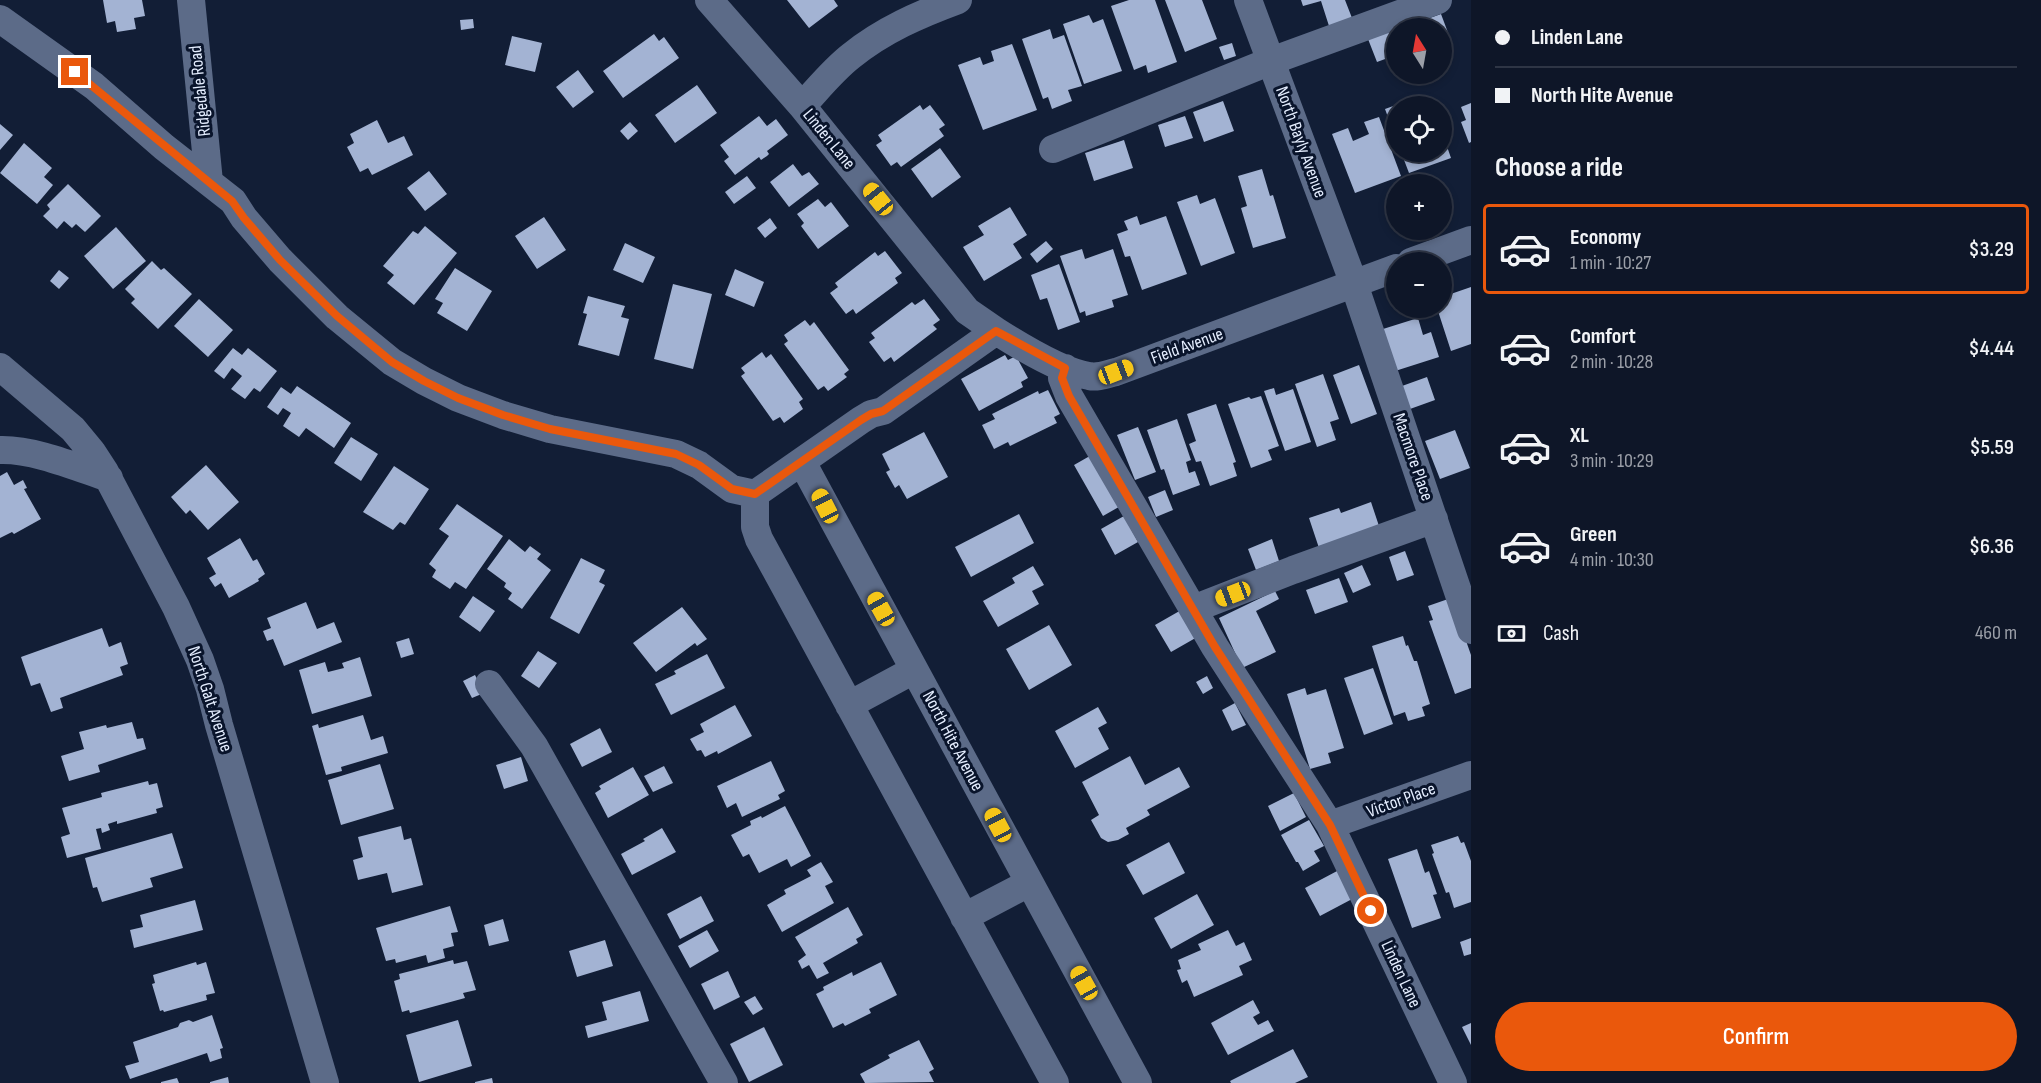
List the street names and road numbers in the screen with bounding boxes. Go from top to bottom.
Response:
street label: Ridgedale Road [185,44,215,138]
street label: North Bayly Avenue [1271,83,1331,201]
street label: Linden Lane [798,105,860,173]
street label: Field Avenue [1148,323,1226,369]
street label: Macmore Place [1388,411,1438,503]
street label: North Galt Avenue [183,644,237,754]
street label: North Hite Avenue [918,687,988,795]
street label: Victor Place [1364,778,1438,822]
street label: Linden Lane [1376,937,1426,1011]

